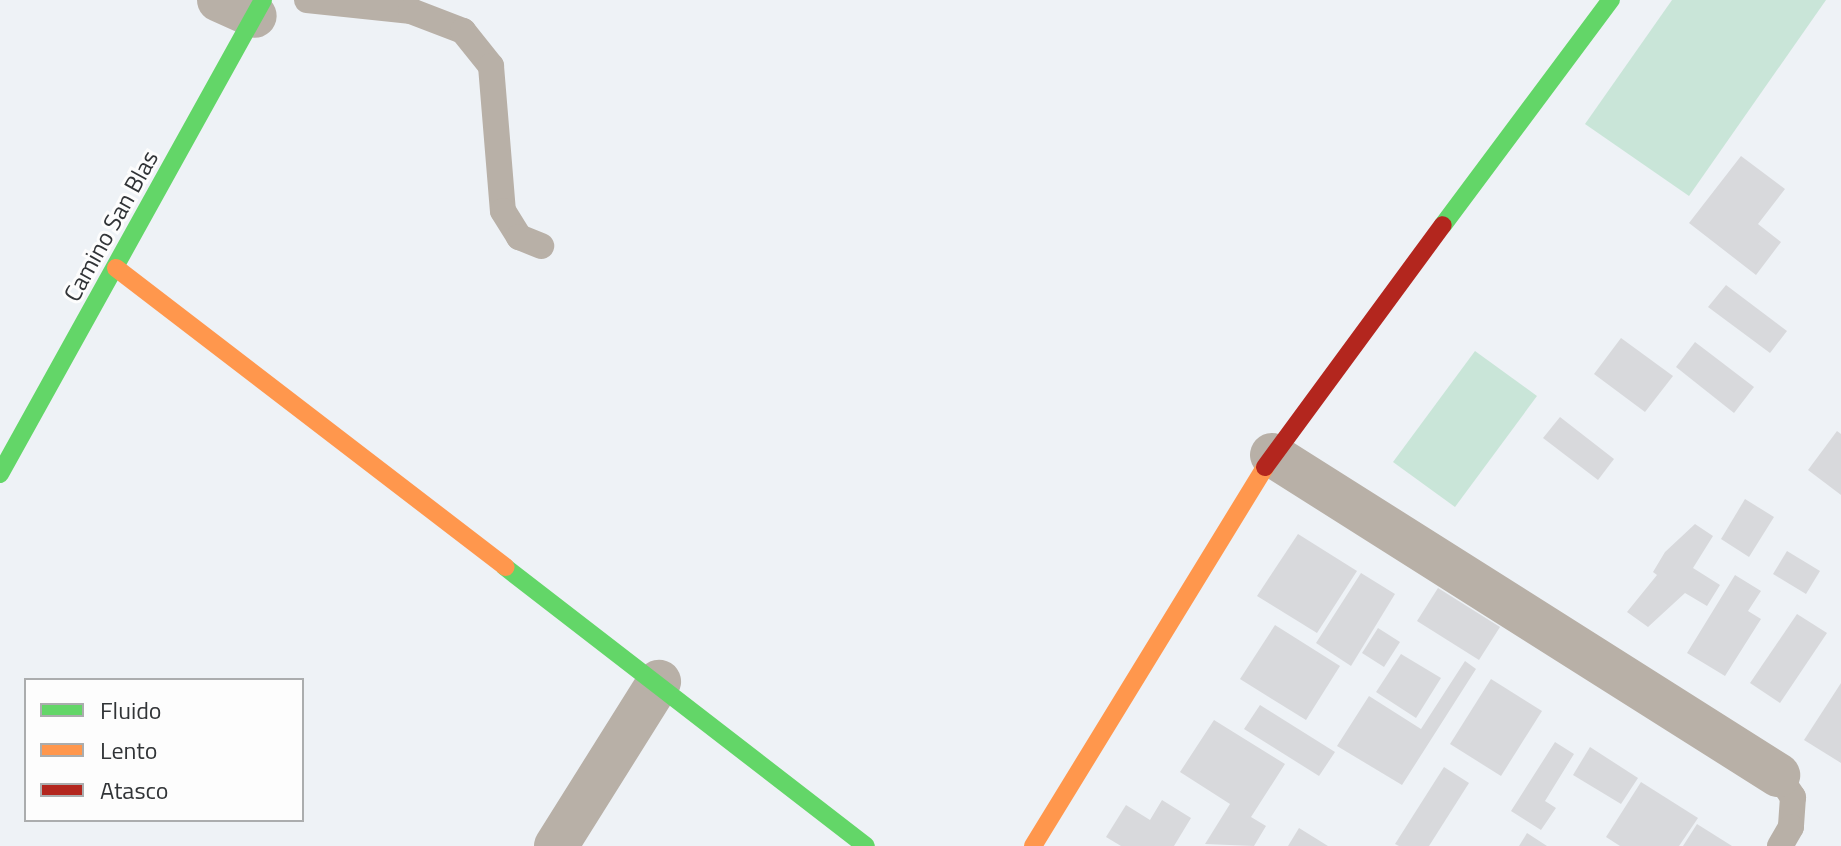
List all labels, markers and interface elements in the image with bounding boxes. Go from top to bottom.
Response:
street label: Camino San Blas [58,146,164,306]
legend [24,678,304,822]
text: Fluido [100,692,162,728]
text: Lento [100,732,157,768]
text: Atasco [100,772,169,808]

